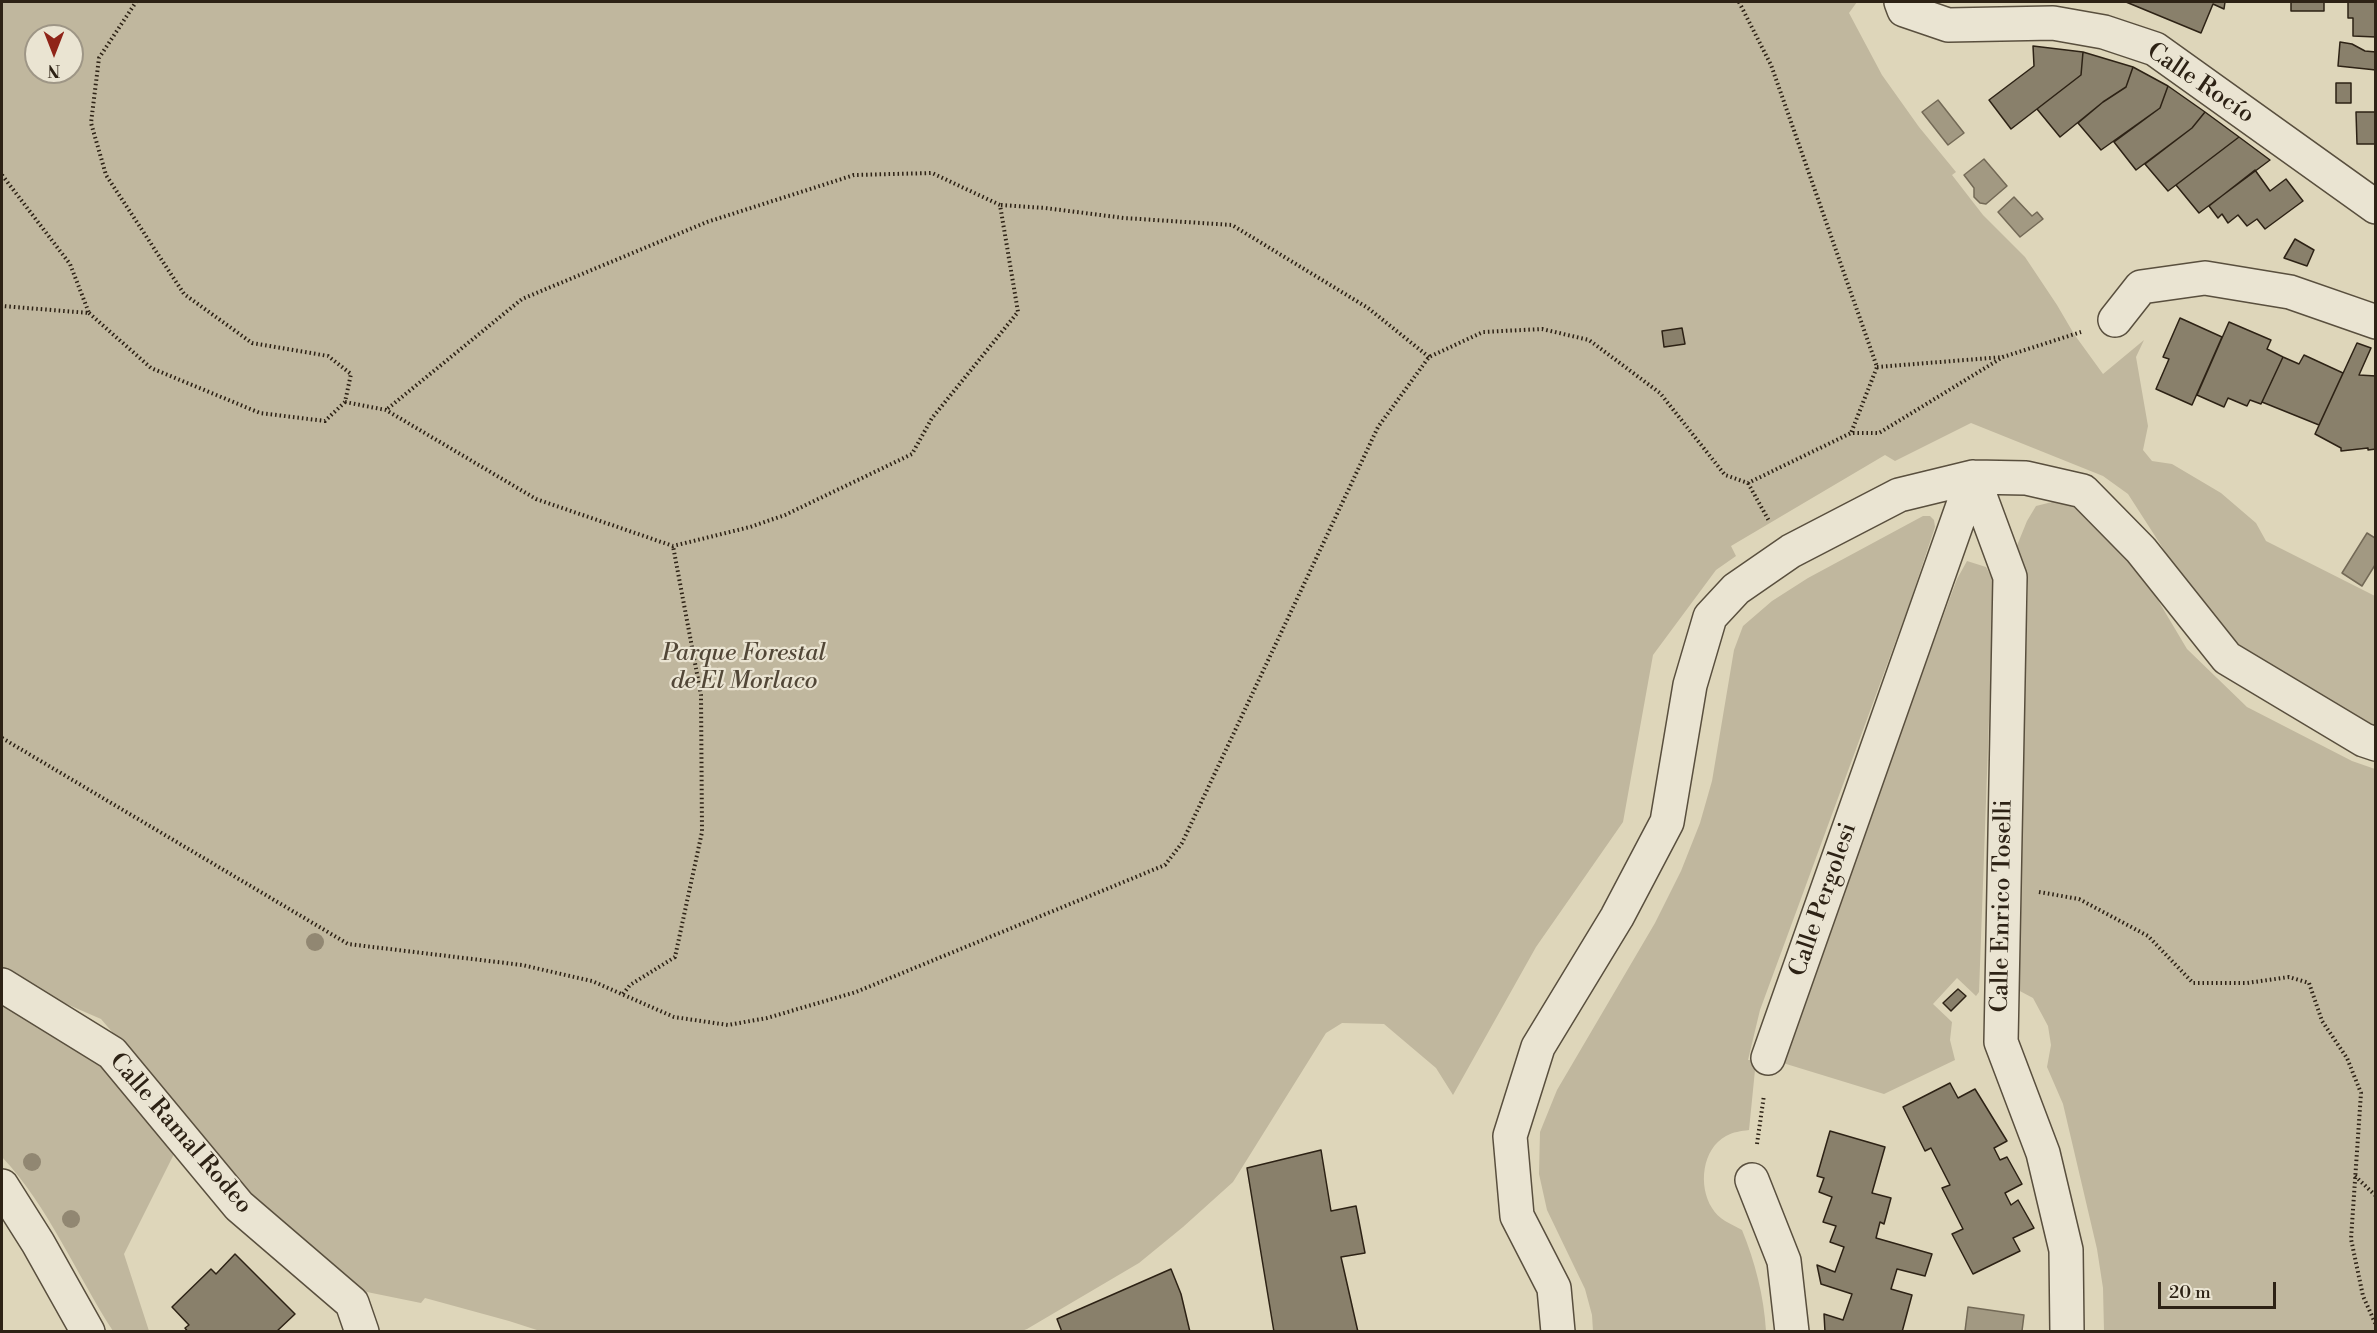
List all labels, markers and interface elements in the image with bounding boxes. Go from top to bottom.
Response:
north arrow [24,24,84,84]
street label: Calle Rocío [2141,38,2259,130]
text: N [48,60,60,80]
park label: Parque Forestal de El Morlaco [662,640,826,696]
street label: Calle Enrico Toselli [1987,799,2019,1013]
street label: Calle Pergolesi [1784,819,1864,981]
street label: Calle Ramal Rodeo [102,1048,258,1220]
scale bar [2161,1270,2280,1308]
text: 20 m [2169,1281,2211,1304]

